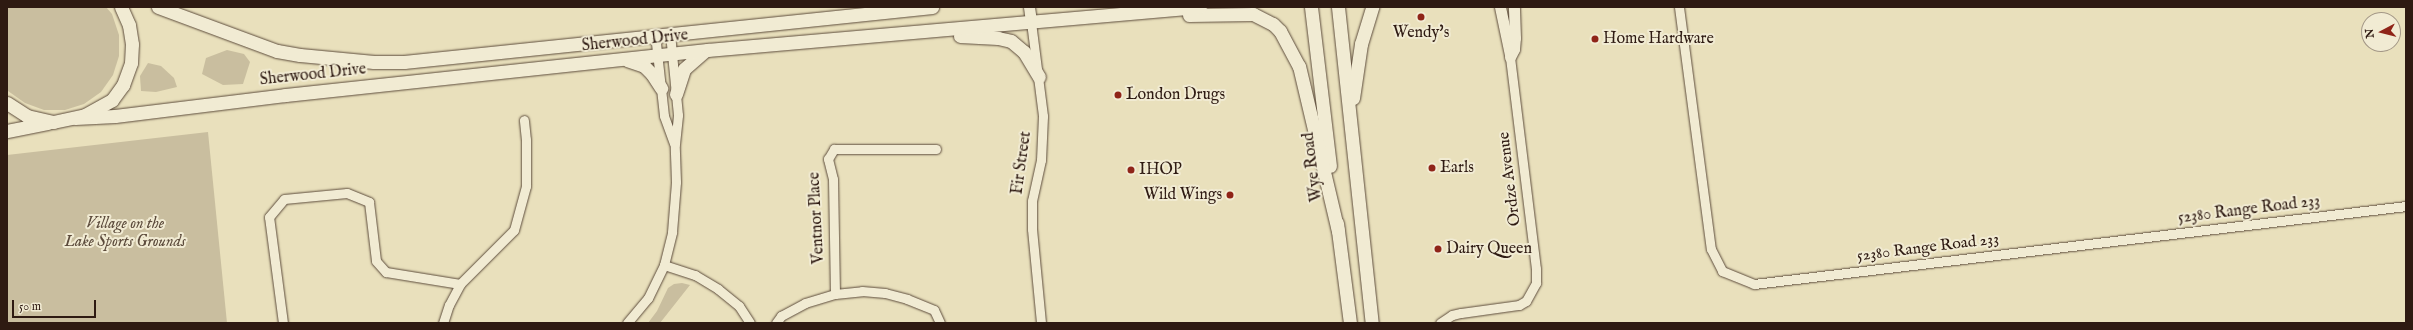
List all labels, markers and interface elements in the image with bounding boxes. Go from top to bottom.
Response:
marker: Wendy's [1416,12,1426,22]
north arrow [2361,12,2401,52]
place label: Wendy's [1393,23,1449,43]
street label: Sherwood Drive [581,26,689,56]
text: N [2363,28,2378,39]
place label: Home Hardware [1603,29,1714,49]
marker: Home Hardware [1590,34,1600,44]
street label: Sherwood Drive [259,60,367,90]
place label: London Drugs [1126,85,1225,105]
marker: London Drugs [1113,90,1123,100]
street label: Fir Street [1008,130,1036,196]
street label: Wye Road [1299,131,1327,203]
street label: Ordze Avenue [1495,131,1525,227]
place label: Earls [1440,158,1474,178]
place label: IHOP [1139,160,1182,180]
marker: Earls [1427,163,1437,173]
marker: IHOP [1126,165,1136,175]
street label: Ventnor Place [805,171,829,265]
place label: Wild Wings [1144,185,1222,205]
marker: Wild Wings [1225,190,1235,200]
street label: 52380 Range Road 233 [2177,192,2321,228]
park label: Village on the Lake Sports Grounds [64,214,186,252]
street label: 52380 Range Road 233 [1856,230,2000,266]
place label: Dairy Queen [1446,239,1532,259]
marker: Dairy Queen [1433,244,1443,254]
scale bar [14,292,98,318]
text: 50 m [19,299,41,314]

